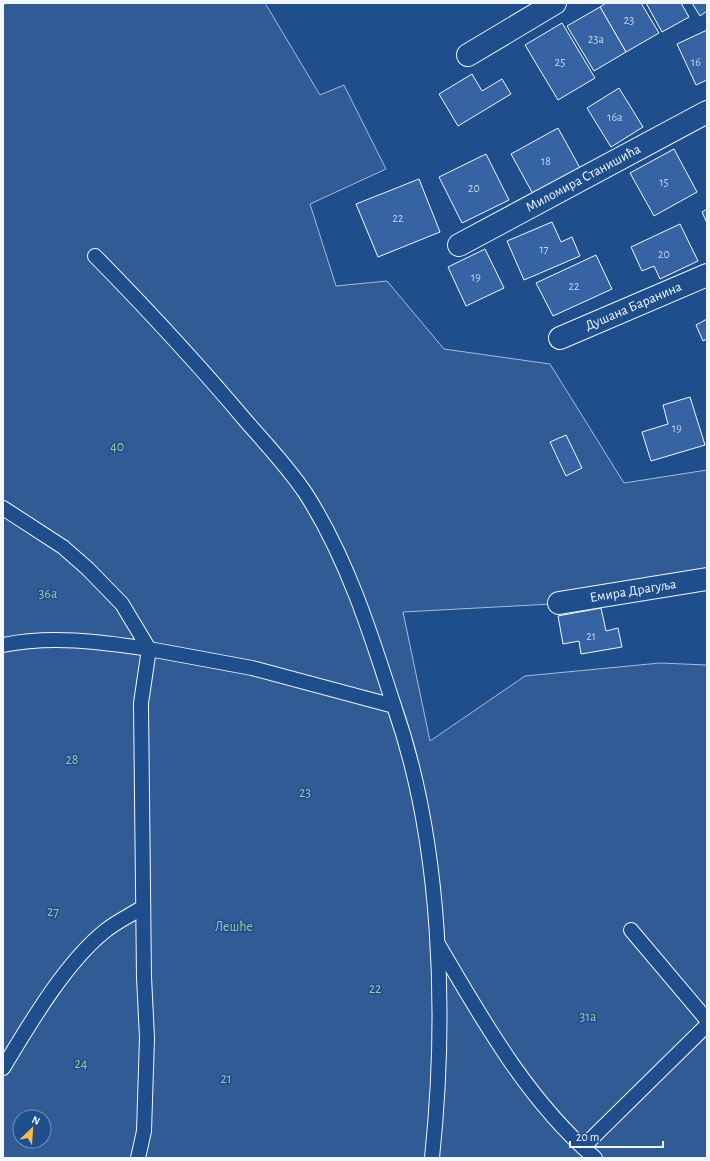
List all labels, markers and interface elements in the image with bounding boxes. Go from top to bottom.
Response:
house number: 23 [624,14,634,26]
house number: 23a [588,33,604,45]
house number: 25 [555,56,565,68]
house number: 16 [691,56,701,68]
house number: 16a [607,111,623,123]
street label: Миломира Станишића [523,142,644,215]
house number: 18 [541,155,551,167]
house number: 15 [659,176,669,188]
house number: 20 [468,182,480,194]
house number: 22 [393,212,404,224]
house number: 17 [539,243,549,255]
house number: 20 [658,248,670,260]
house number: 19 [471,271,481,283]
street label: Душана Баранина [583,279,684,333]
house number: 22 [569,280,580,292]
house number: 19 [672,422,682,434]
park label: 40 [110,440,124,454]
street label: Емира Драгуља [589,577,678,605]
park label: 36a [39,587,58,601]
house number: 21 [586,630,596,642]
park label: 28 [65,753,79,767]
park label: 23 [299,786,311,800]
park label: 27 [47,905,59,919]
park label: Лешће [215,920,253,934]
park label: 22 [369,982,381,996]
park label: 31a [579,1010,597,1024]
park label: 24 [74,1057,88,1071]
park label: 21 [220,1072,232,1086]
north arrow [12,1109,52,1149]
text: N [30,1114,42,1127]
scale bar [570,1123,663,1149]
text: 20 m [576,1131,599,1143]

